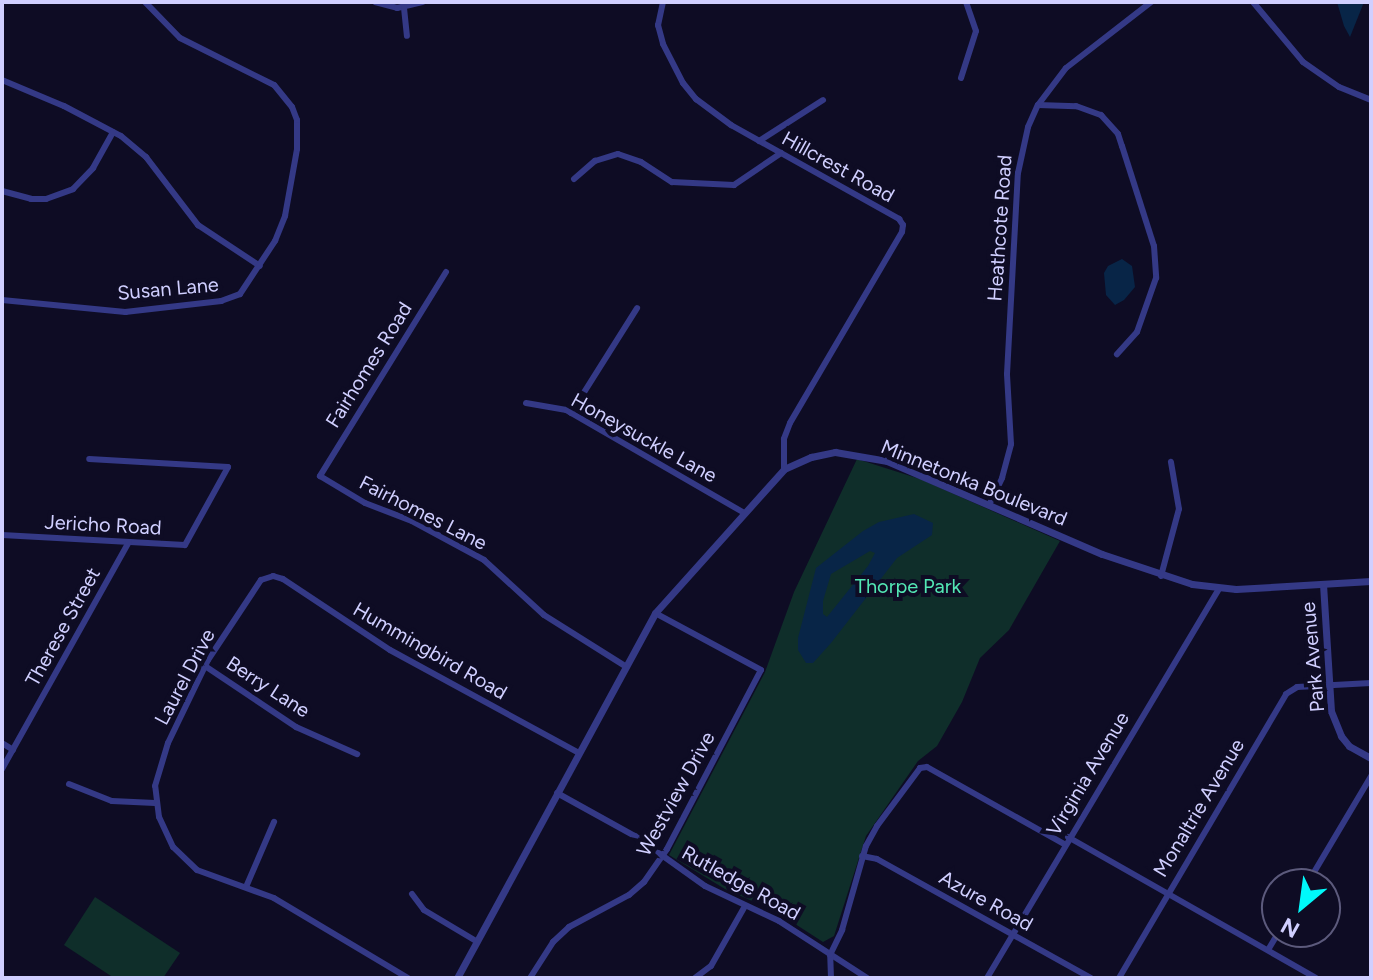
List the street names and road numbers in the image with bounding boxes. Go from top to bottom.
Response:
street label: Hillcrest Road [778,126,898,208]
street label: Heathcote Road [983,154,1017,302]
street label: Susan Lane [116,273,220,305]
street label: Fairhomes Road [321,298,417,432]
street label: Honeysuckle Lane [567,388,721,488]
street label: Minnetonka Boulevard [877,435,1071,531]
street label: Fairhomes Lane [355,471,491,555]
street label: Jericho Road [44,510,162,540]
street label: Therese Street [21,563,105,691]
street label: Hummingbird Road [349,597,511,705]
street label: Park Avenue [1296,601,1330,713]
street label: Laurel Drive [150,625,220,729]
street label: Berry Lane [222,651,314,723]
street label: Virginia Avenue [1042,708,1134,840]
street label: Westview Drive [632,728,720,860]
street label: Monaltrie Avenue [1148,735,1250,881]
street label: Rutledge Road [677,841,805,925]
street label: Azure Road [935,865,1037,937]

